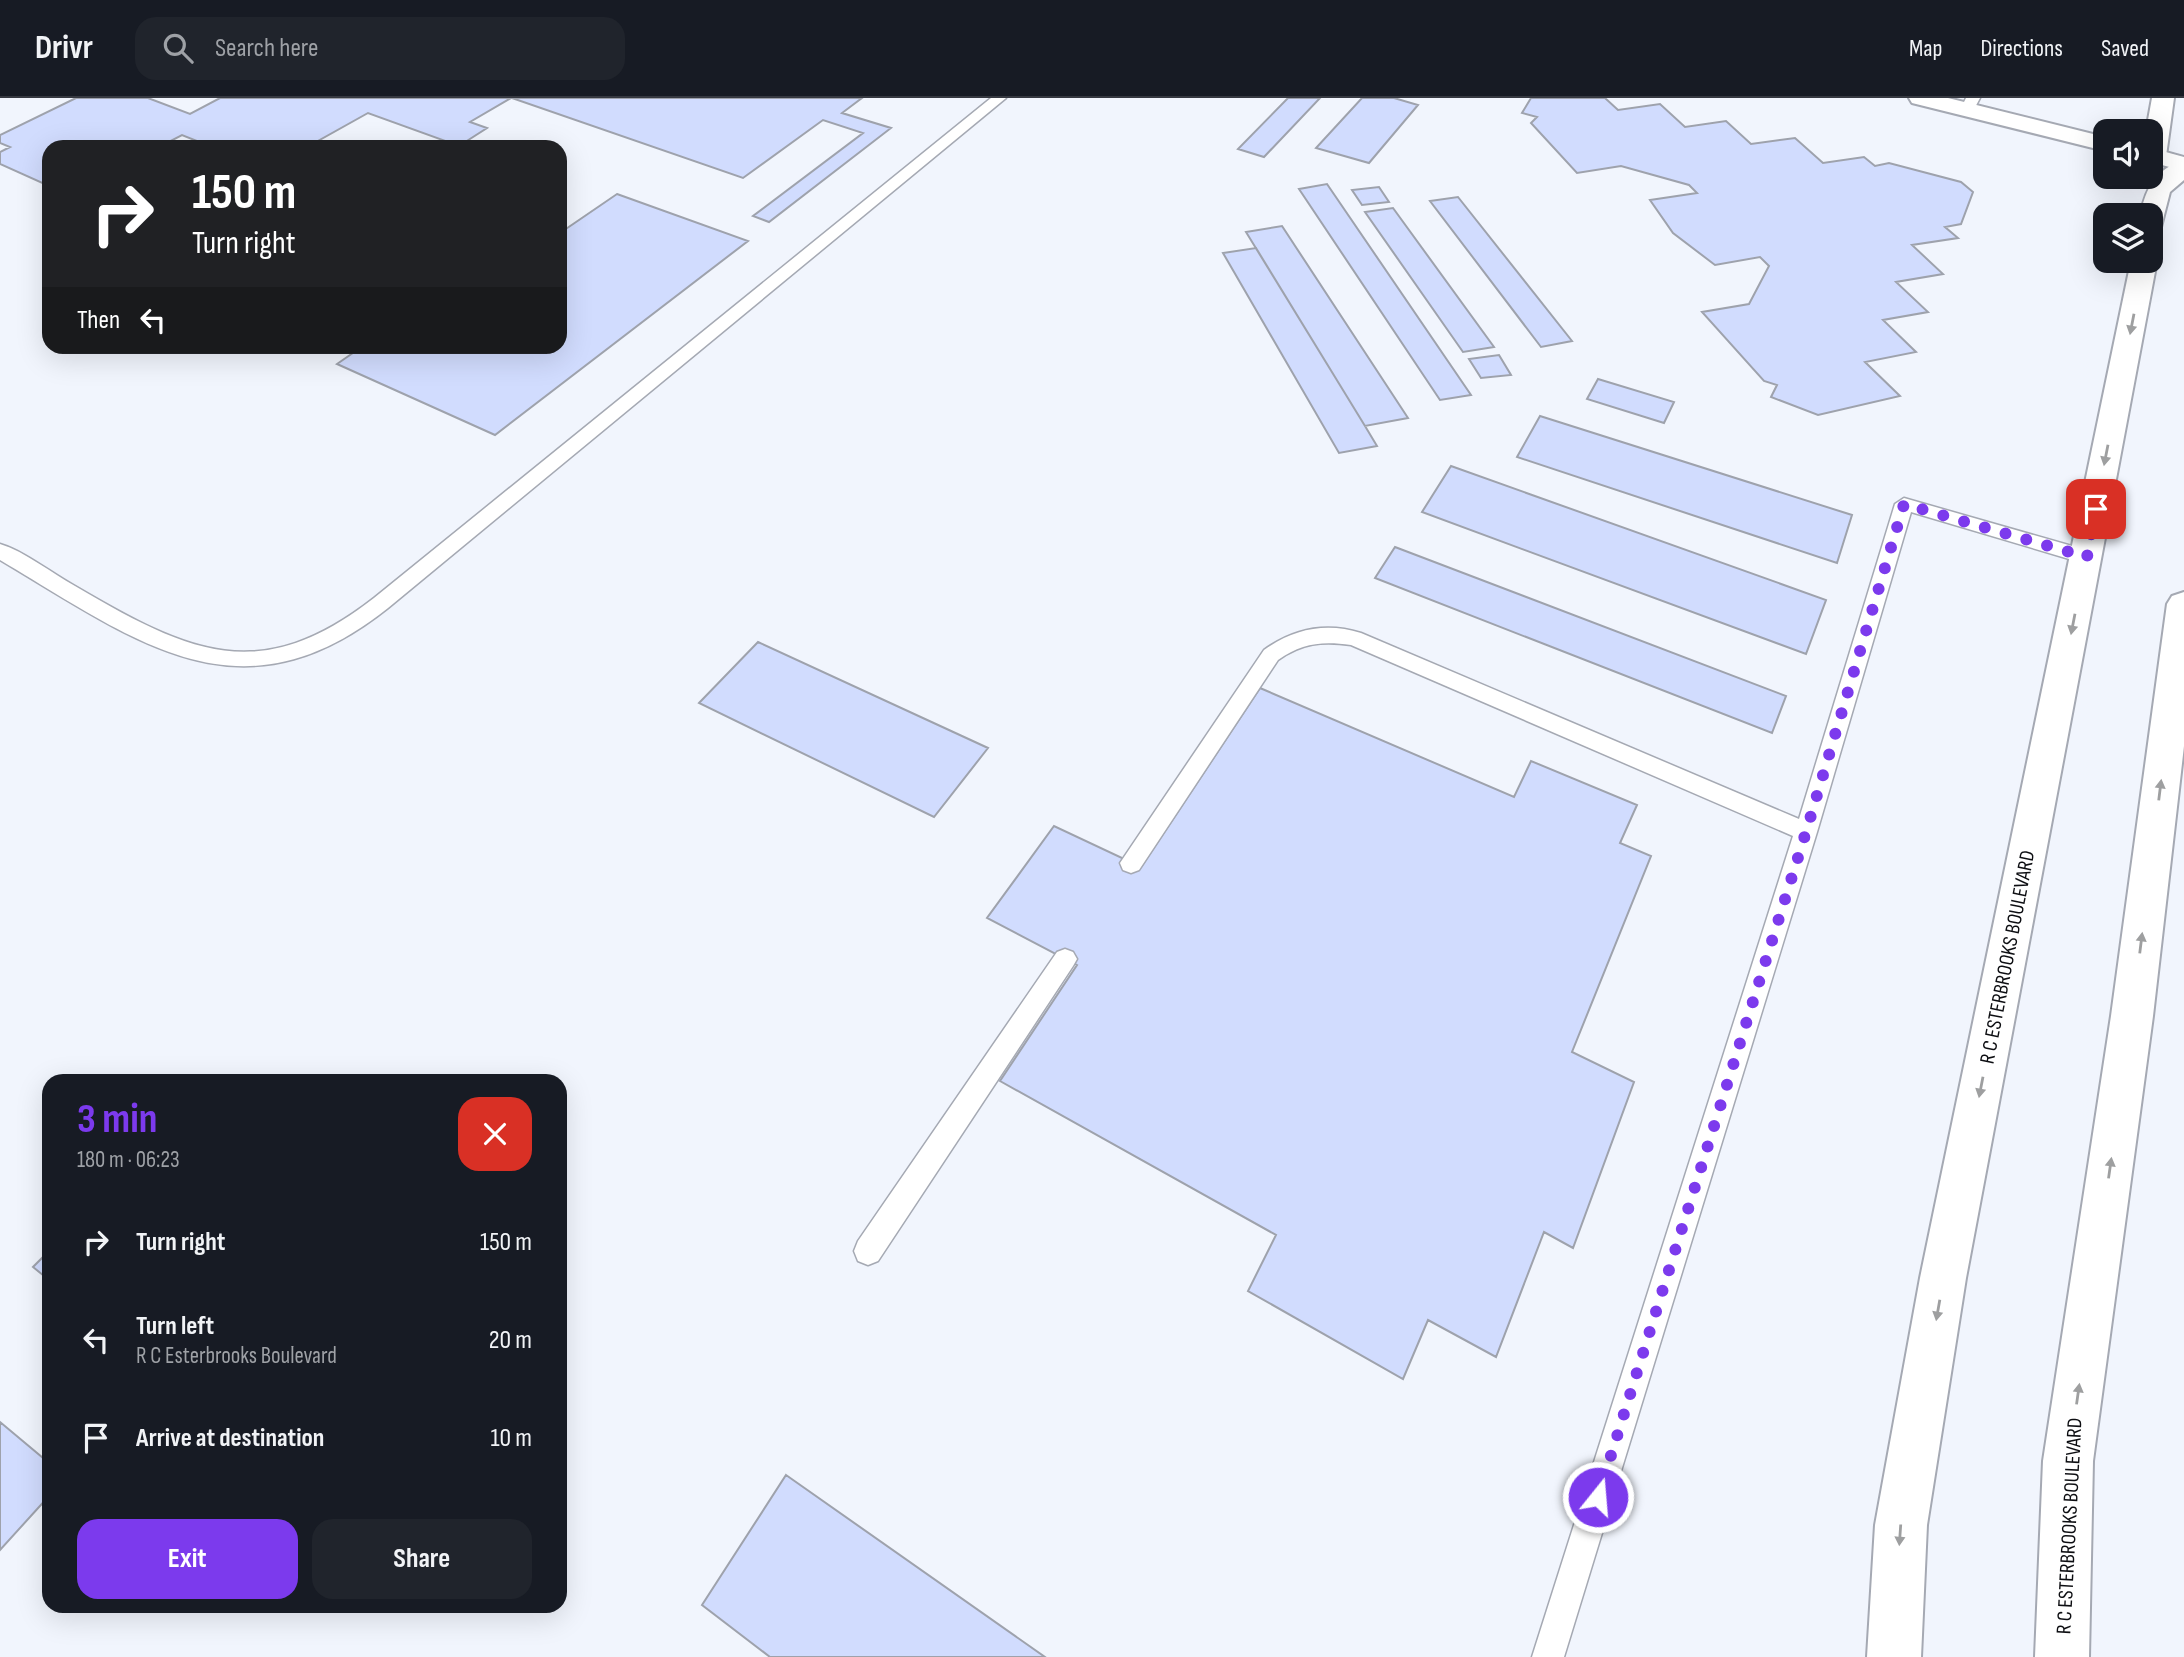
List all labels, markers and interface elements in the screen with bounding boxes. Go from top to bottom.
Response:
search box [135,17,625,80]
text: Drivr [35,28,93,68]
icon: search [159,29,197,67]
text: Search here [215,33,318,64]
text: Map [1909,34,1942,63]
text: Directions [1980,34,2063,63]
text: Saved [2101,34,2149,63]
map controls [2093,119,2163,273]
button: sound [2093,119,2163,189]
text: 150 m [192,164,296,223]
icon: right [77,168,168,259]
button: layers [2093,203,2163,273]
text: Turn right [192,224,296,263]
icon: left [134,301,172,339]
text: Then [77,305,120,336]
one-way arrow [2126,313,2137,335]
one-way arrow [2101,444,2112,466]
pin [2066,479,2126,539]
icon: arrive [2077,490,2115,528]
one-way arrow [2068,613,2079,635]
one-way arrow [2155,779,2166,801]
street label: R C ESTERBROOKS BOULEVARD [1975,848,2040,1066]
one-way arrow [2135,932,2146,954]
one-way arrow [1975,1076,1986,1098]
text: 3 min [77,1094,157,1145]
button: close [458,1097,532,1171]
text: 180 m · 06:23 [77,1146,180,1174]
one-way arrow [2105,1157,2116,1179]
icon: right [77,1223,115,1261]
text: Turn right [136,1227,225,1258]
text: 150 m [480,1227,532,1258]
one-way arrow [1932,1300,1943,1322]
text: Turn left [136,1311,214,1342]
icon: left [77,1321,115,1359]
text: 20 m [489,1325,532,1356]
text: R C Esterbrooks Boulevard [136,1342,337,1370]
one-way arrow [2072,1382,2083,1404]
street label: R C ESTERBROOKS BOULEVARD [2051,1417,2088,1635]
icon: arrive [77,1419,115,1457]
text: Arrive at destination [136,1423,324,1454]
text: 10 m [490,1423,532,1454]
position arrow [1561,1460,1635,1534]
button: Exit [77,1519,298,1599]
button: Share [312,1519,532,1599]
one-way arrow [1895,1524,1906,1546]

